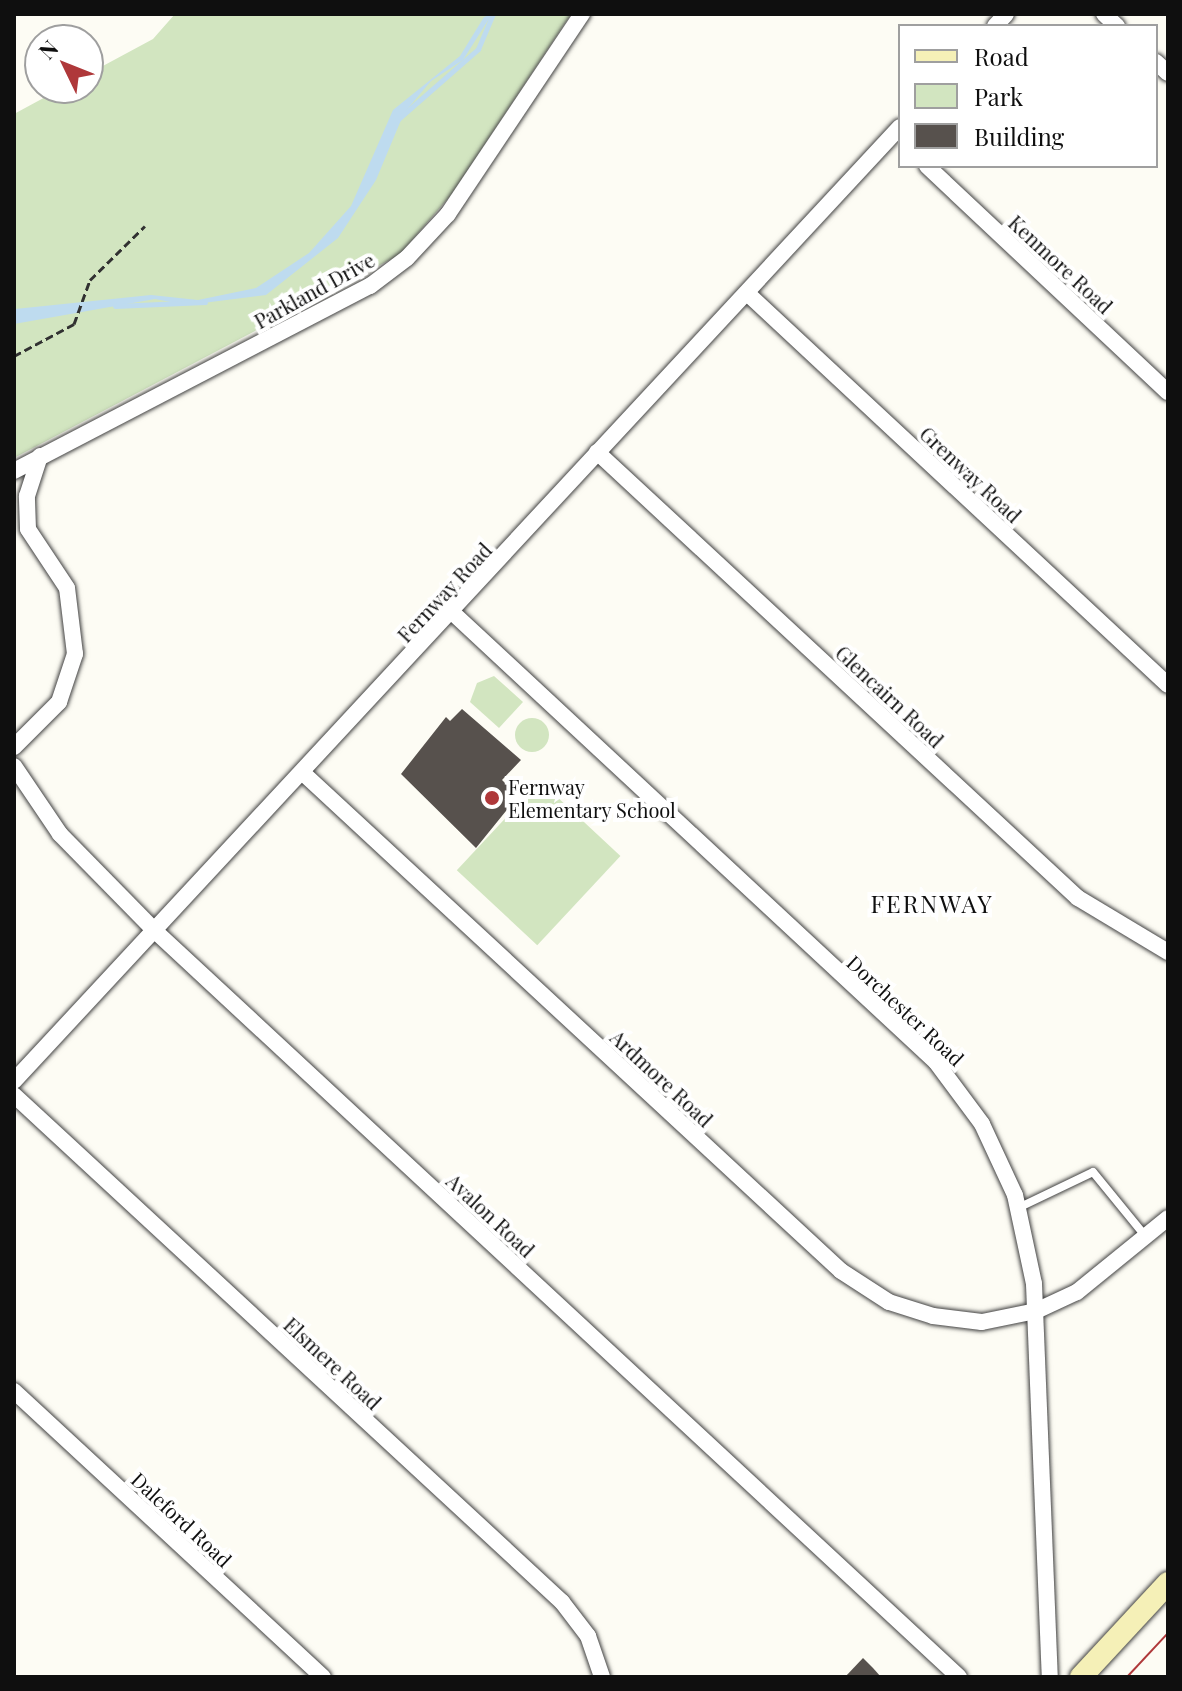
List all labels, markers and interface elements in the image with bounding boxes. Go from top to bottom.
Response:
north arrow [24,24,104,104]
legend [898,24,1158,168]
text: N [32,33,64,65]
text: Road [974,40,1029,72]
text: Park [974,80,1023,112]
text: Building [974,120,1064,152]
street label: Kenmore Road [1004,210,1118,318]
street label: Parkland Drive [250,247,378,333]
street label: Grenway Road [915,421,1027,527]
street label: Fernway Road [392,537,496,647]
street label: Glencairn Road [831,640,949,752]
place label: Fernway Elementary School [508,774,676,821]
marker: Fernway Elementary School [483,789,501,807]
district label: FERNWAY [870,890,994,918]
street label: Dorchester Road [843,950,969,1070]
street label: Ardmore Road [606,1025,718,1131]
street label: Avalon Road [442,1168,540,1262]
street label: Elsmere Road [280,1312,386,1414]
street label: Daleford Road [127,1467,237,1571]

